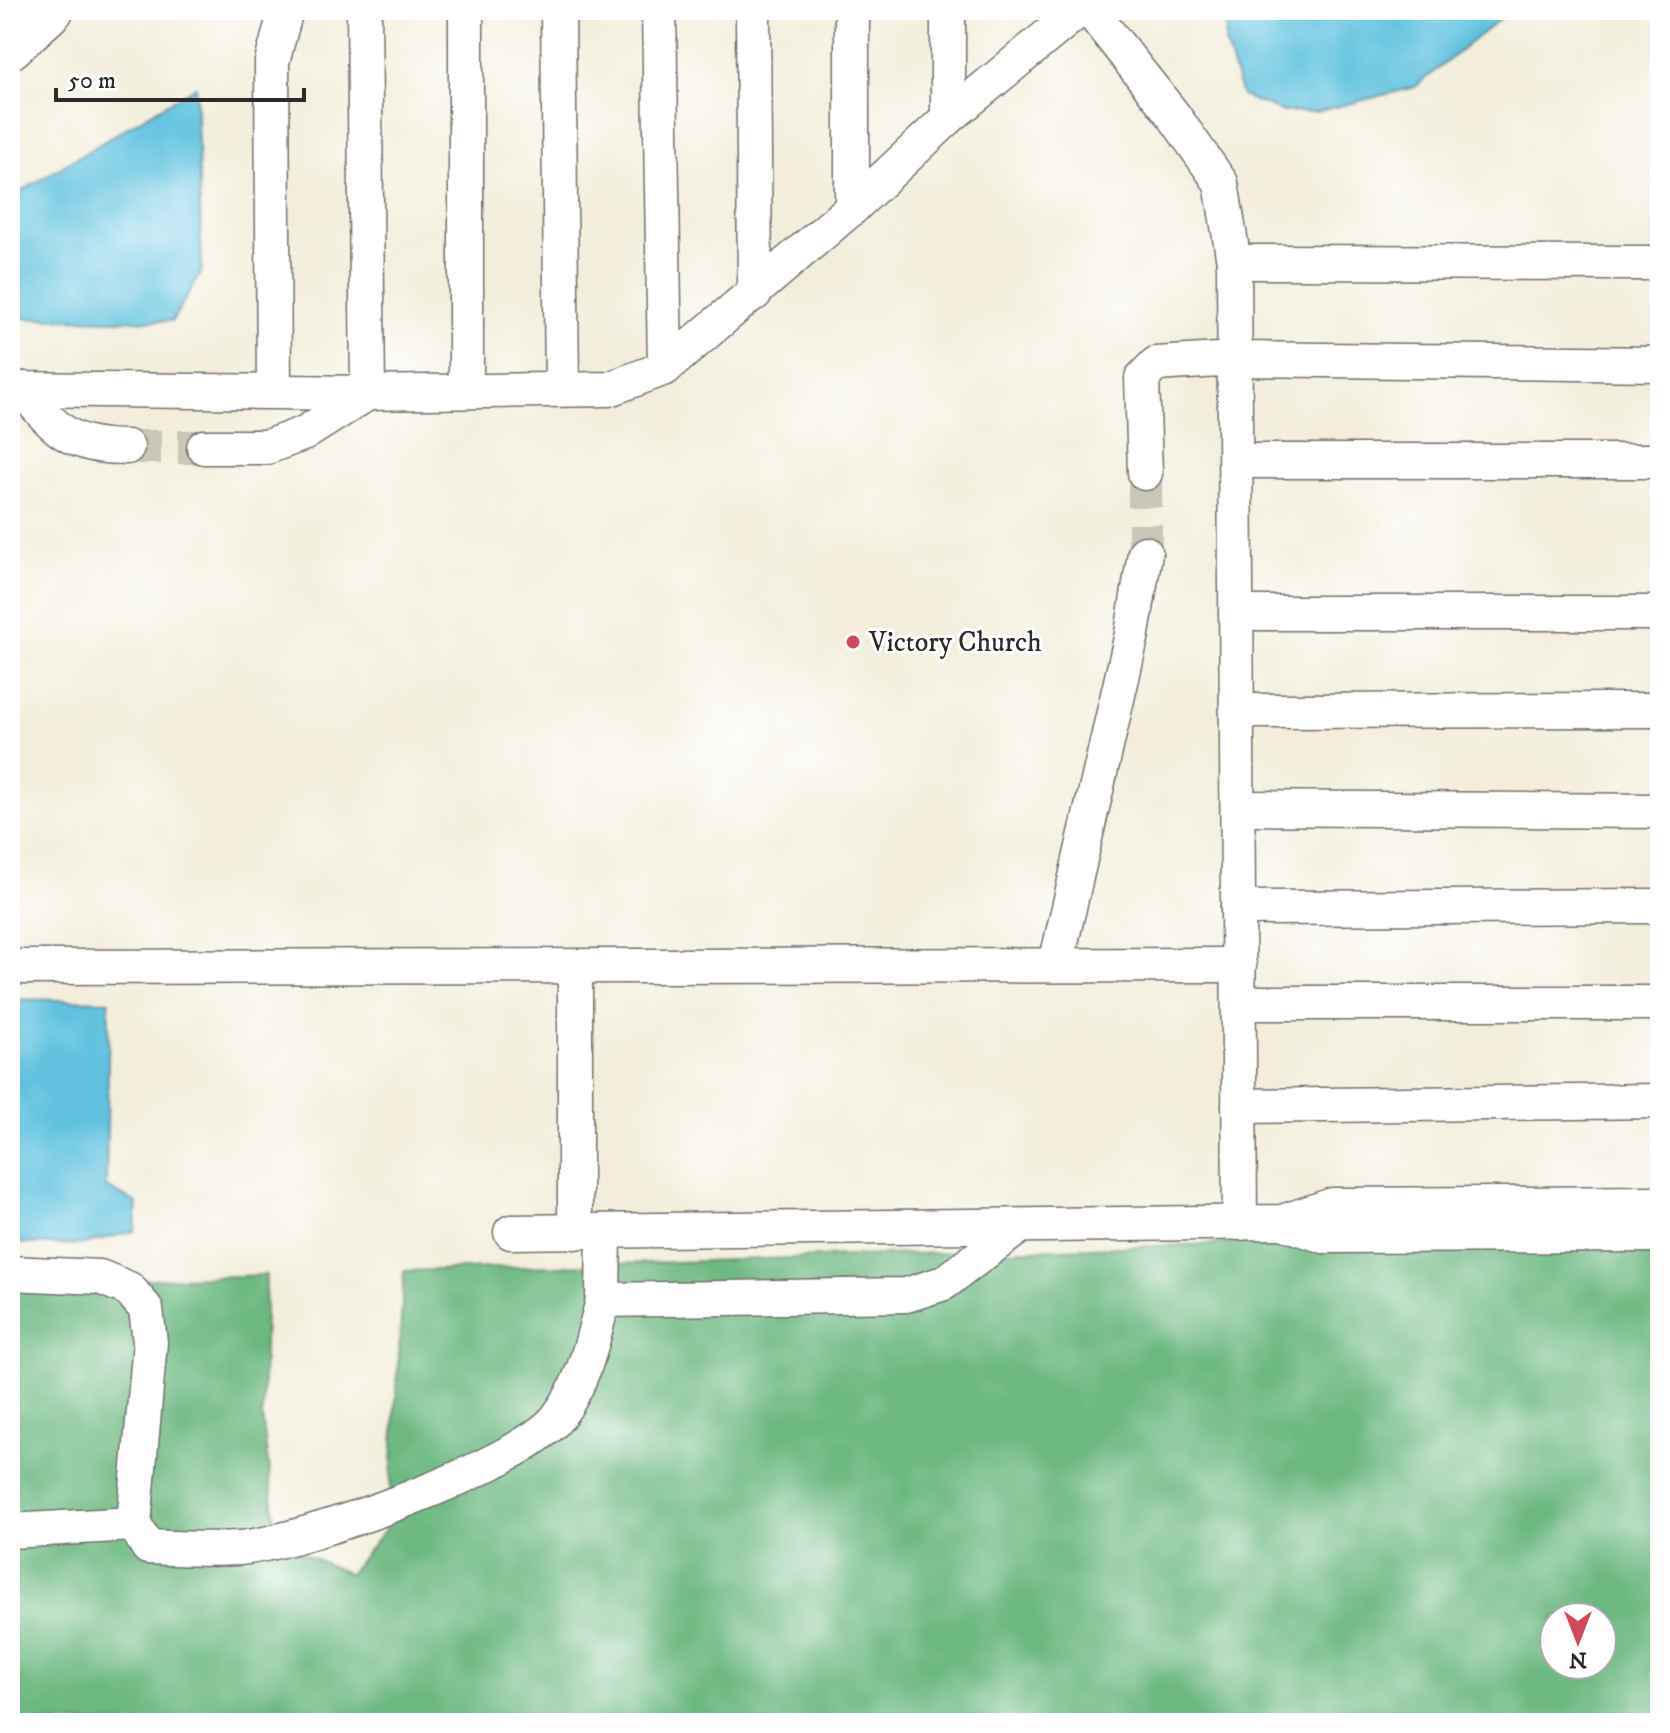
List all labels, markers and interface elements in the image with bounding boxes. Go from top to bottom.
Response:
scale bar [56,52,304,102]
text: 50 m [68,66,116,96]
place label: Victory Church [868,625,1042,660]
marker: Victory Church [844,633,862,651]
north arrow [1538,1601,1618,1681]
text: N [1569,1646,1587,1673]

